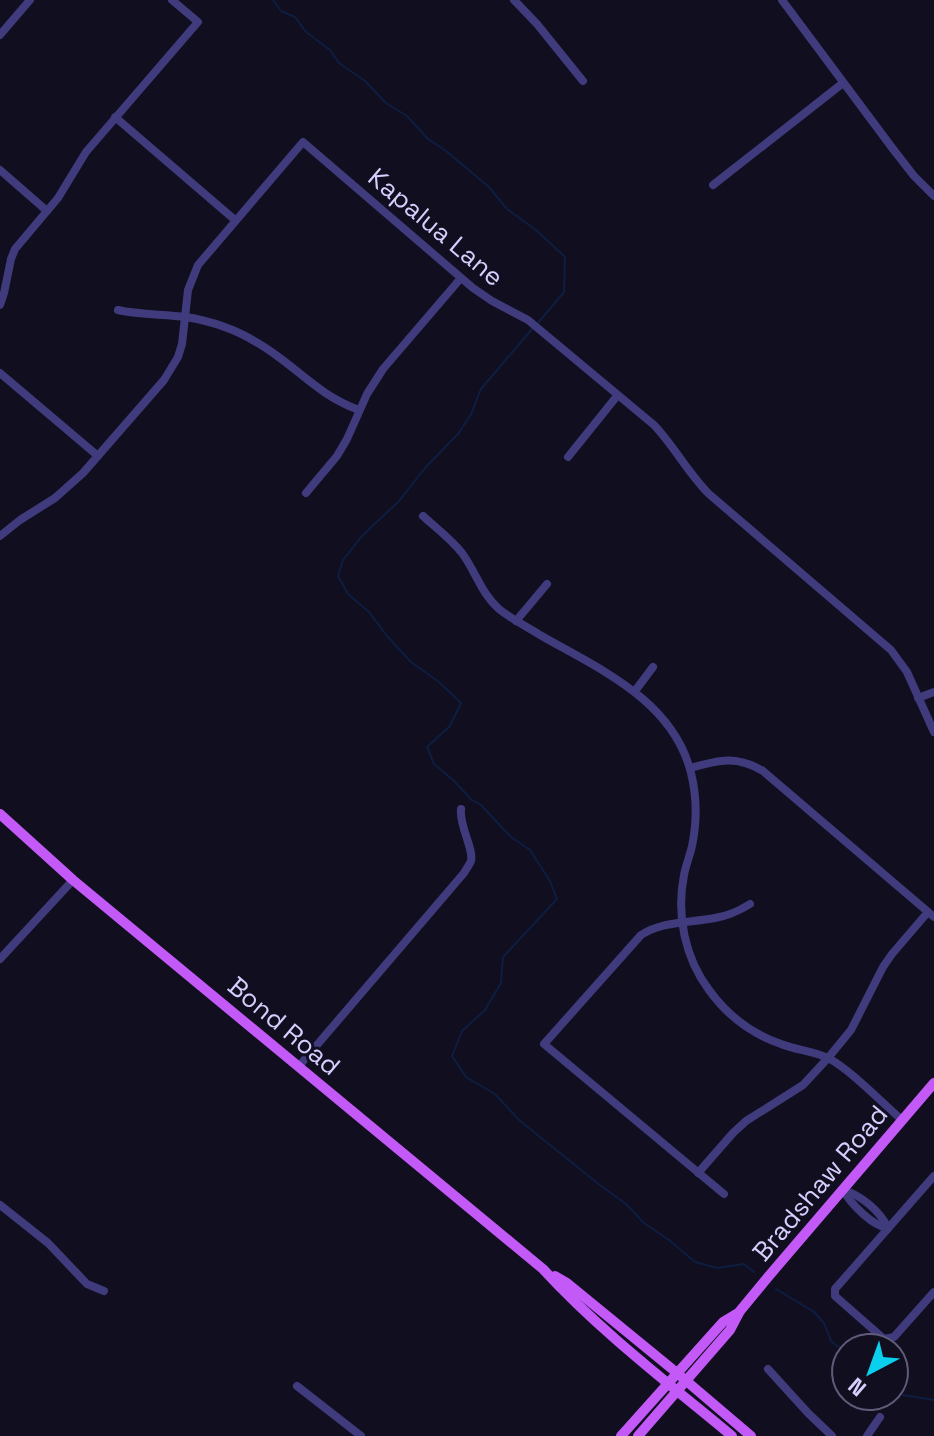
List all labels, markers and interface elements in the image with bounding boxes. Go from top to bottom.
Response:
street label: Kapalua Lane [361,160,511,294]
street label: Bond Road [221,969,347,1083]
street label: Bradshaw Road [745,1098,895,1268]
north arrow [830,1332,910,1412]
text: N [842,1372,872,1402]

